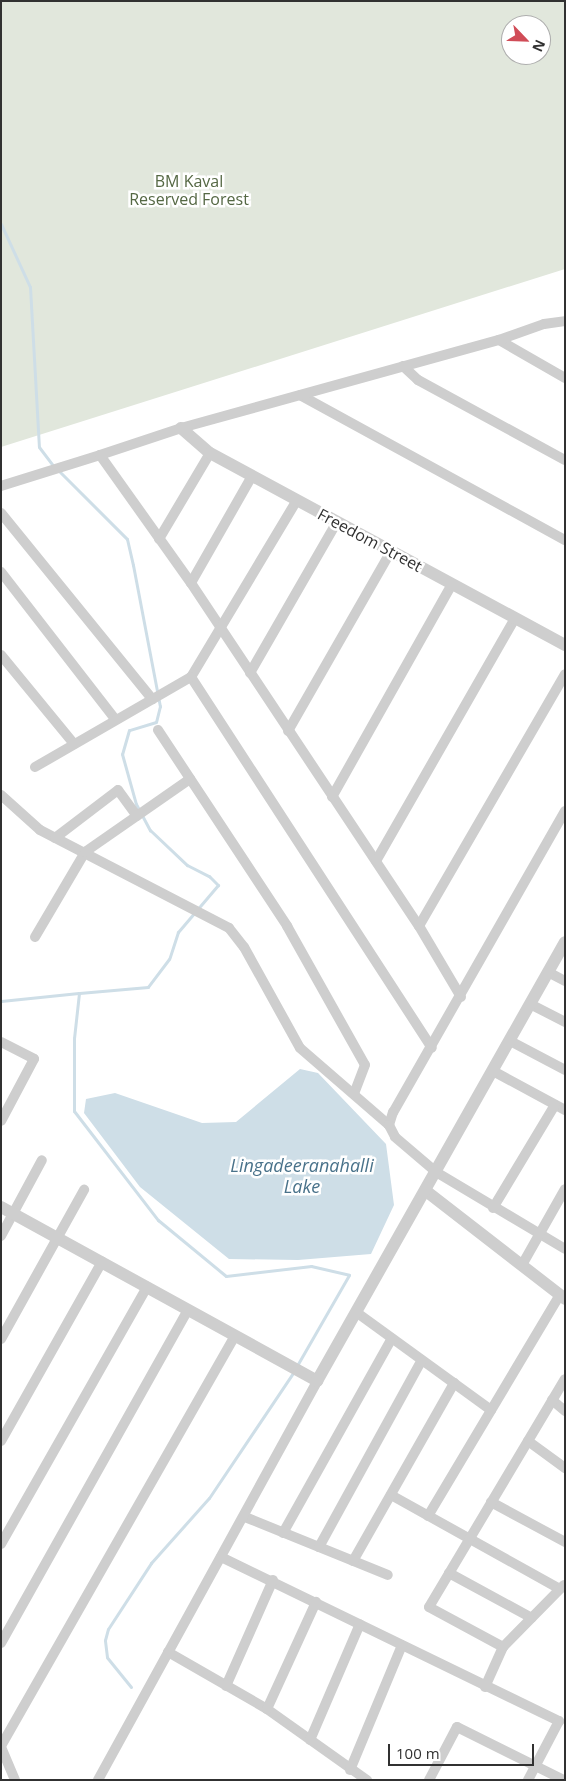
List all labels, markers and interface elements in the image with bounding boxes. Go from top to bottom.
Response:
north arrow [501,15,551,65]
text: N [528,37,550,55]
park label: BM Kaval Reserved Forest [129,171,249,209]
street label: Freedom Street [314,504,426,576]
water label: Lingadeeranahalli Lake [230,1155,374,1198]
scale bar [391,1734,537,1766]
text: 100 m [396,1743,440,1763]

